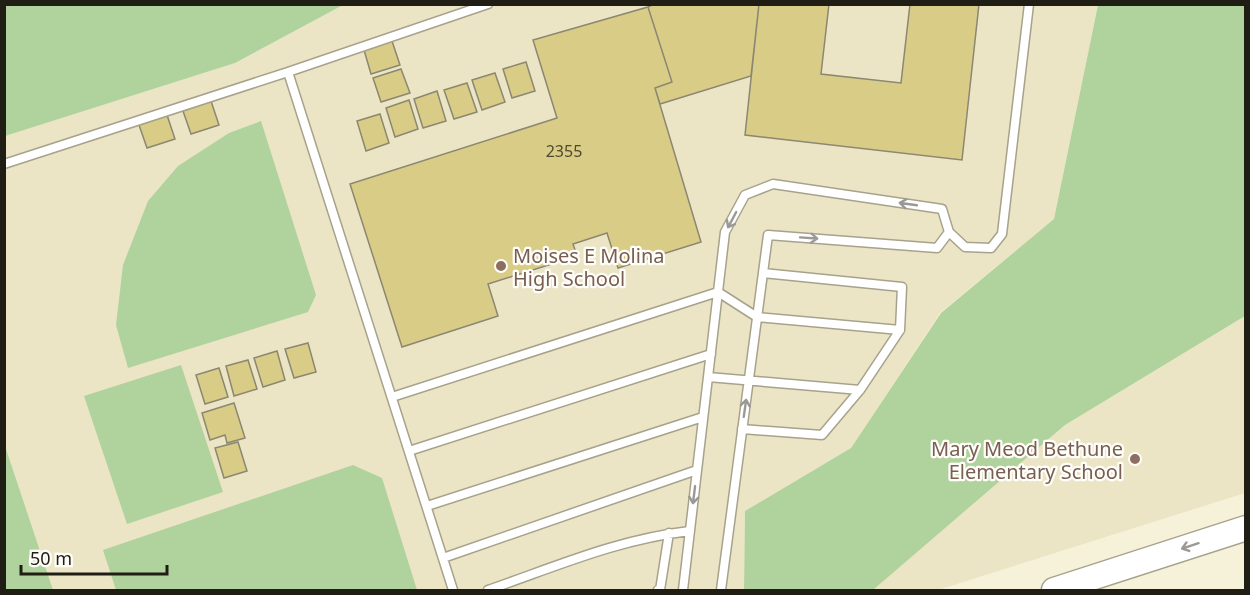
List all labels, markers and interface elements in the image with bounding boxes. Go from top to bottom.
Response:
house number: 2355 [546,140,582,162]
one-way arrow [899,199,919,210]
one-way arrow [726,211,738,228]
one-way arrow [799,233,819,244]
place label: Moises E Molina High School [513,242,665,292]
marker: Moises E Molina High School [494,259,508,273]
one-way arrow [740,398,751,418]
place label: Mary Meod Bethune Elementary School [931,435,1123,485]
marker: Mary Meod Bethune Elementary School [1128,452,1142,466]
one-way arrow [688,485,699,505]
scale bar [21,538,166,576]
one-way arrow [1181,542,1200,553]
text: 50 m [30,546,72,570]

